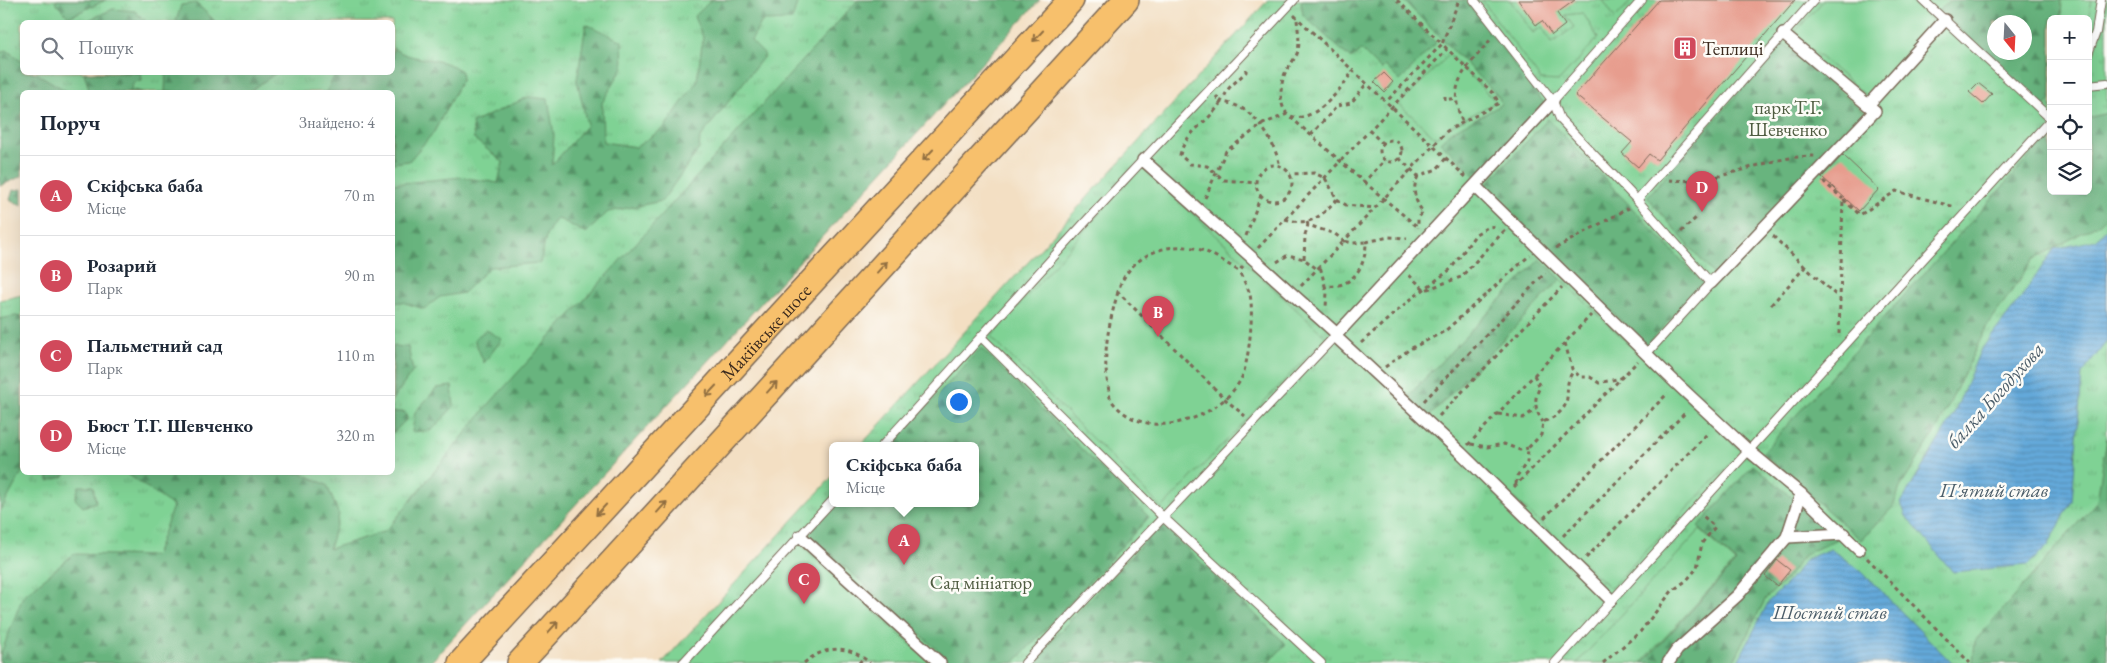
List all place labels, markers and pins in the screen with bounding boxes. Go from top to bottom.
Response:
building icon: Теплиці [1672,35,1698,61]
place label: Теплиці [1702,36,1764,61]
pin: D [1686,171,1718,212]
pin: B [1142,296,1174,337]
pin: A [888,524,920,565]
pin: C [788,563,820,604]

